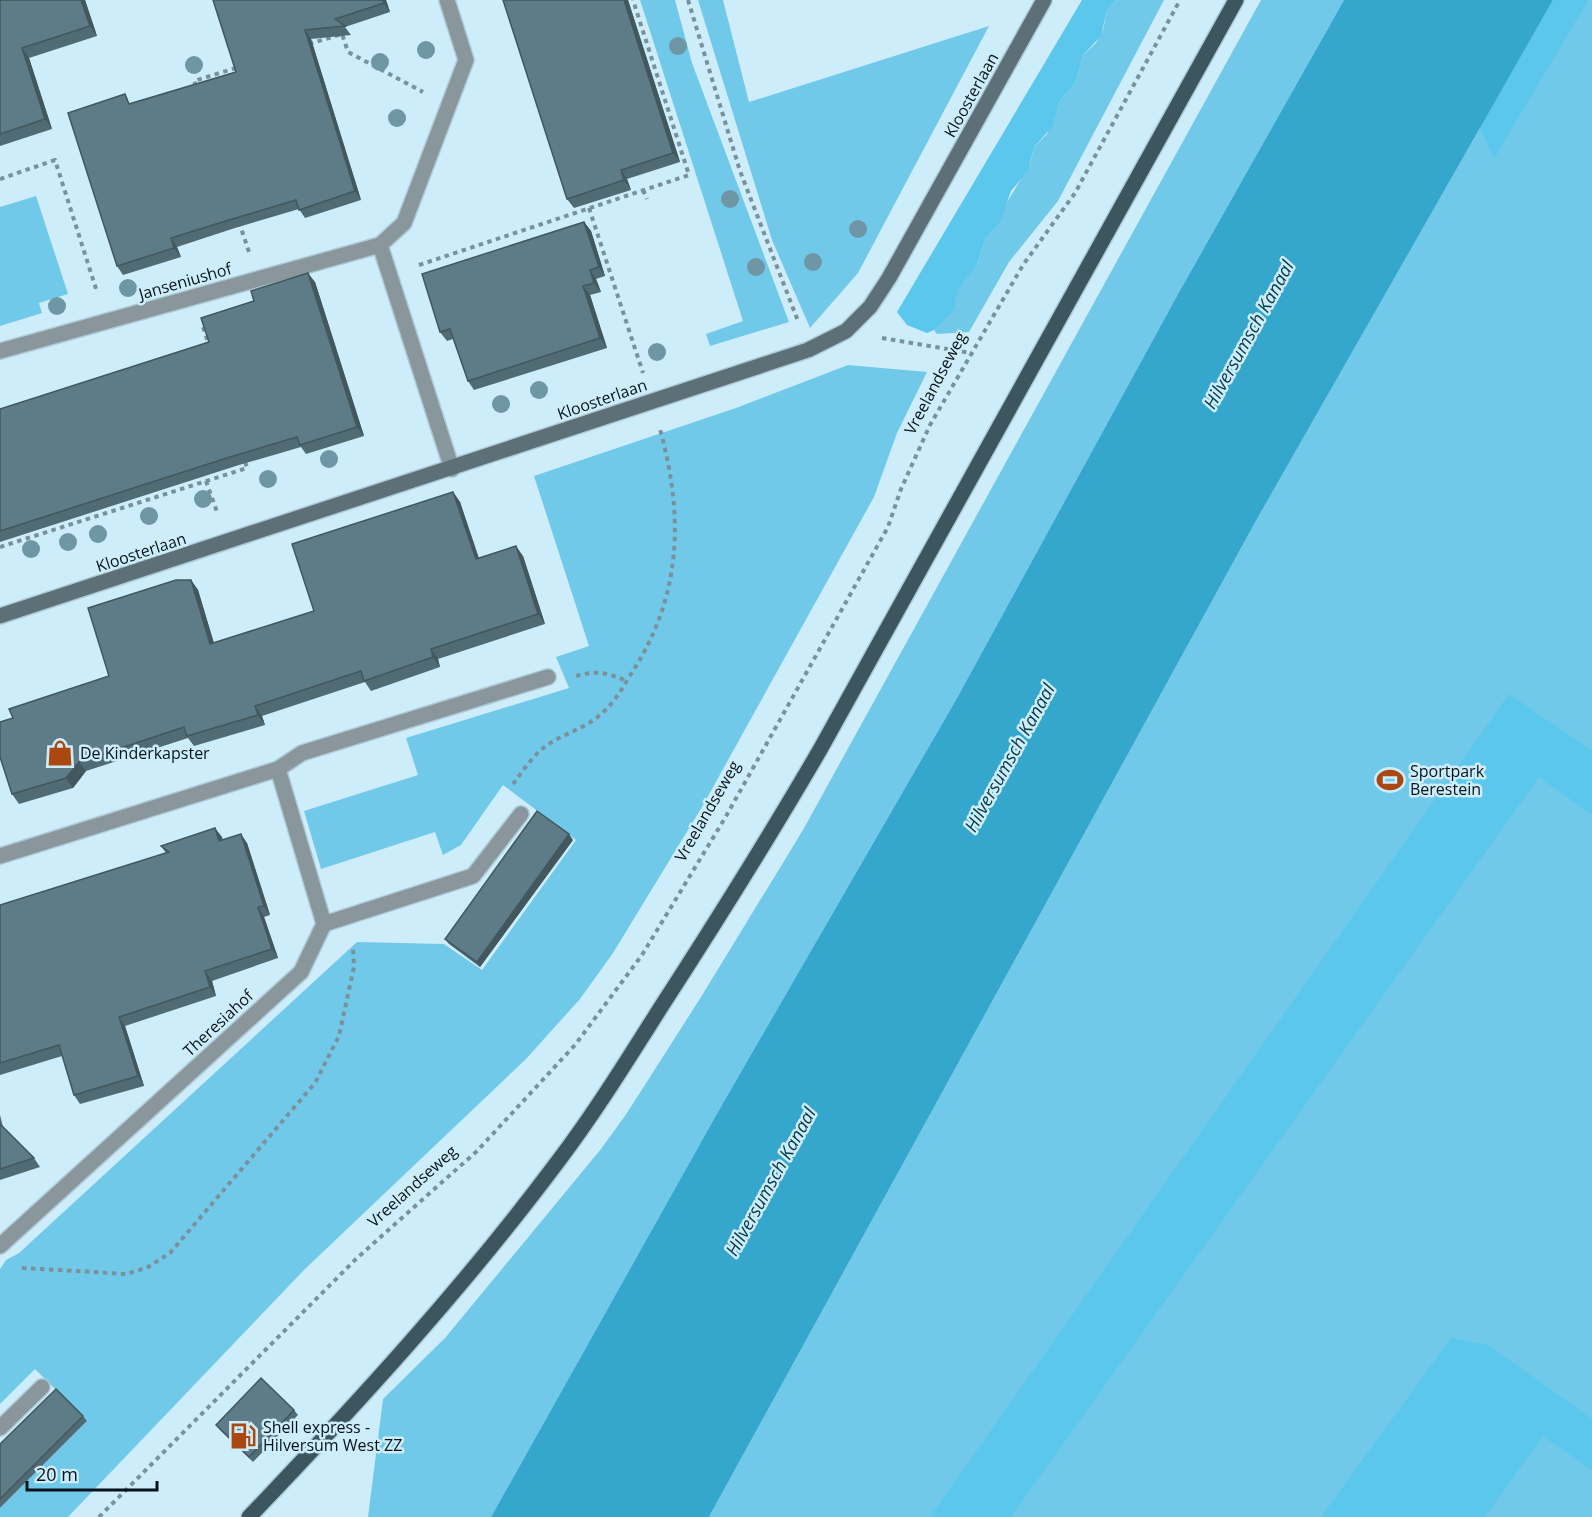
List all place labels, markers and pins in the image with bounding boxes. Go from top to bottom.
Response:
shop icon: De Kinderkapster [45,738,75,768]
place label: De Kinderkapster [80,742,210,764]
place label: Sportpark Berestein [1410,760,1485,800]
sports icon: Sportpark Berestein [1375,765,1405,795]
place label: Shell express - Hilversum West ZZ [263,1416,402,1456]
fuel station icon: Shell express - Hilversum West ZZ [228,1421,258,1451]

